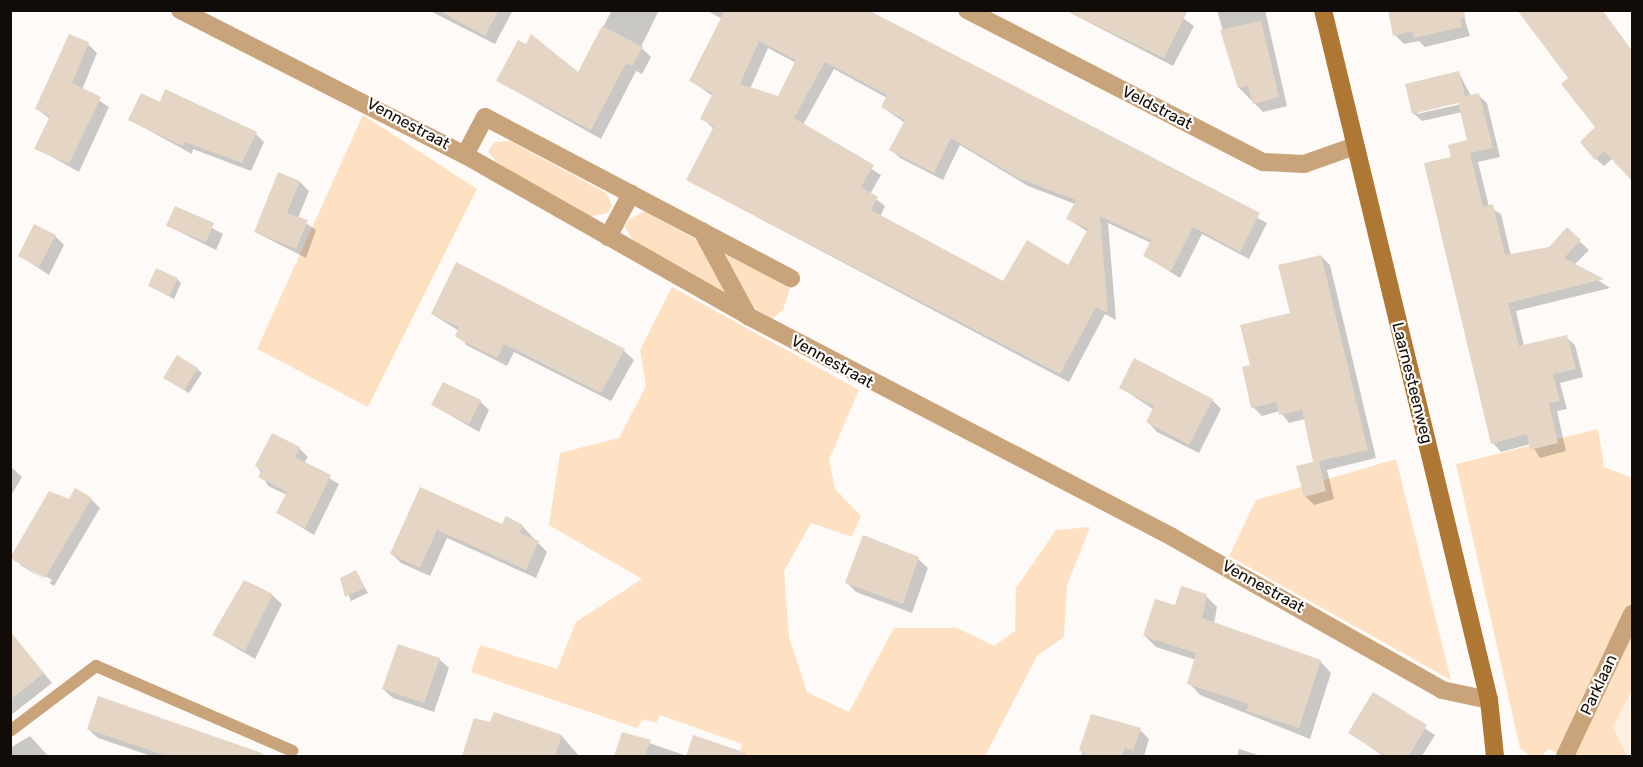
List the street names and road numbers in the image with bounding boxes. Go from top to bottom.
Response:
street label: Veldstraat [1119,82,1195,134]
street label: Vennestraat [363,94,453,154]
street label: Laarnesteenweg [1388,320,1436,446]
street label: Vennestraat [787,332,877,392]
street label: Vennestraat [1218,557,1308,617]
street label: Parklaan [1577,652,1621,718]

